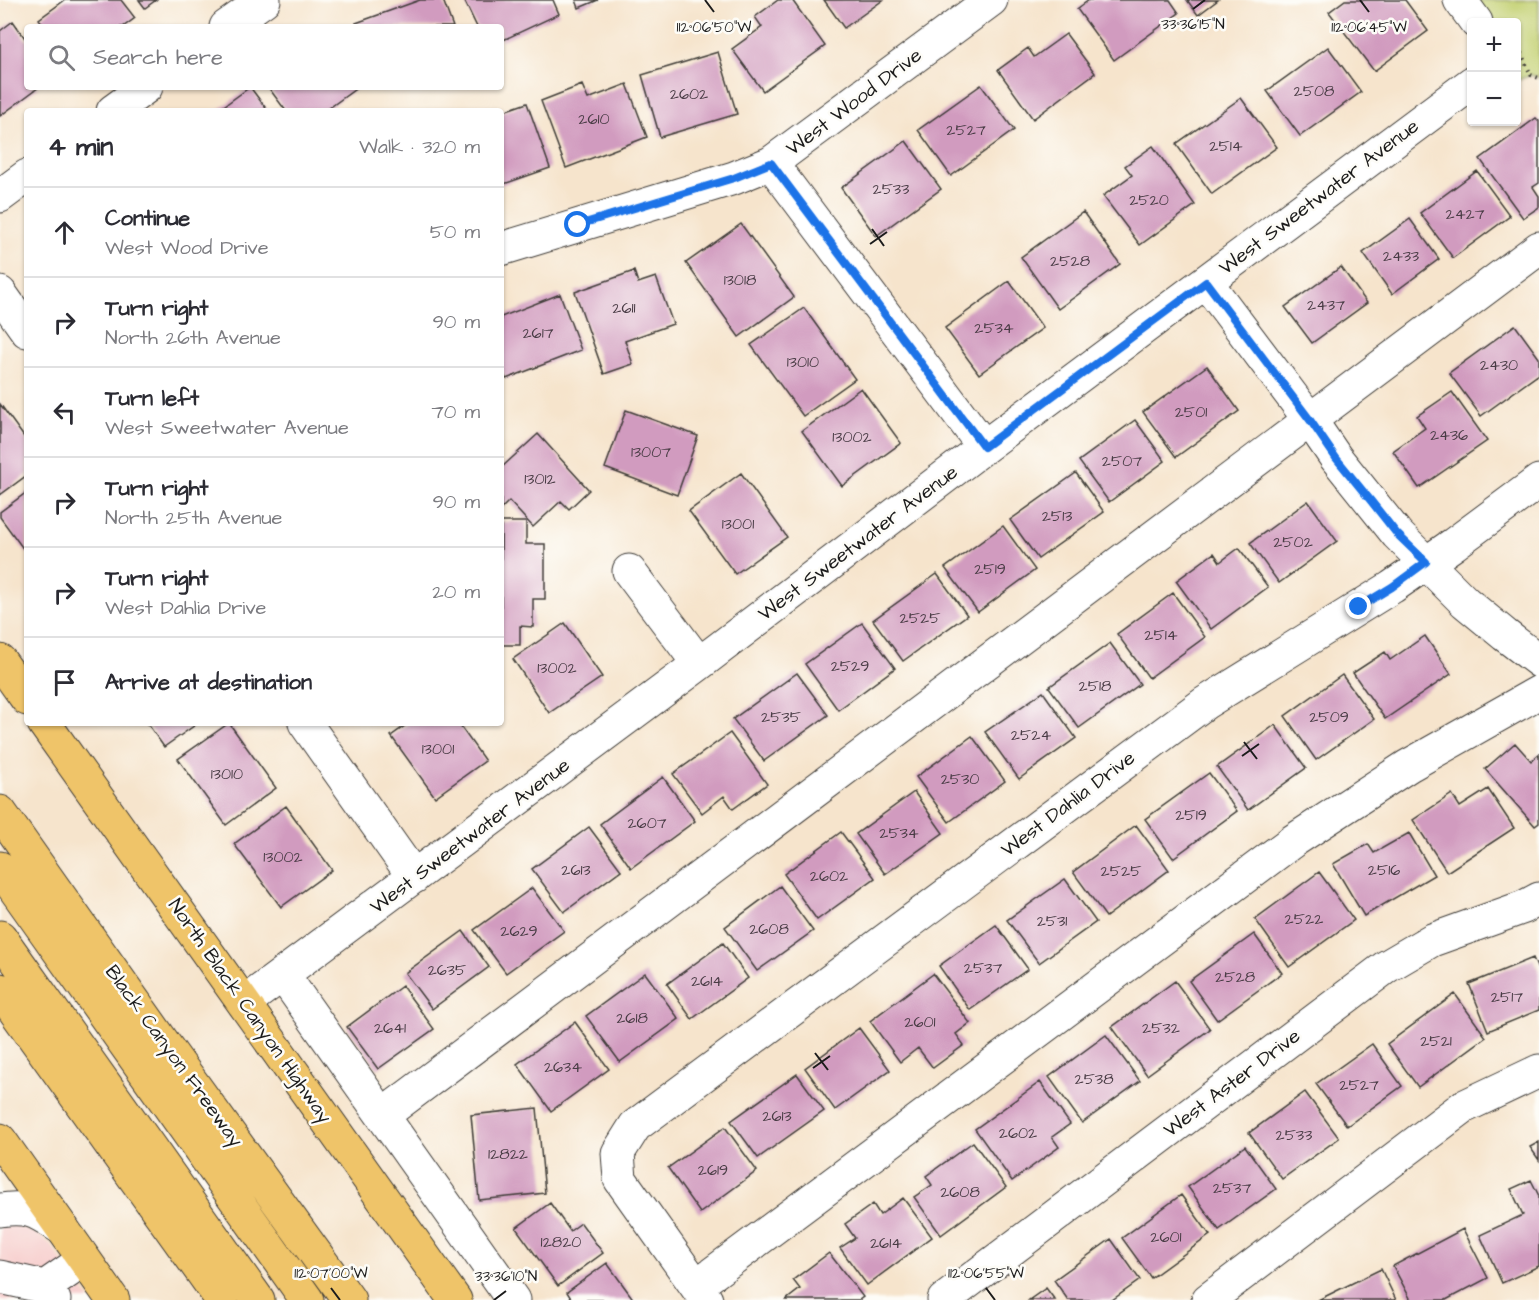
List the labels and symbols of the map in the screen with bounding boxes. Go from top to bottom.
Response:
text: 33°36'15"N [1161,14,1225,35]
text: 112°06'50"W [677,17,751,38]
text: 112°06'45"W [1331,17,1407,38]
street label: West Wood Drive [780,41,928,162]
house number: 2508 [1294,80,1334,102]
house number: 2602 [670,83,708,105]
house number: 2610 [578,108,610,130]
street label: West Sweetwater Avenue [1213,112,1425,282]
house number: 2527 [946,119,986,141]
house number: 2514 [1209,135,1243,157]
house number: 2533 [873,178,909,200]
house number: 2520 [1129,189,1169,211]
house number: 2427 [1445,203,1485,225]
route start [564,211,590,237]
house number: 2433 [1383,245,1419,267]
house number: 2528 [1050,250,1090,272]
house number: 13018 [724,269,756,291]
house number: 2437 [1307,294,1345,316]
house number: 2611 [612,297,636,319]
house number: 2534 [974,317,1014,339]
house number: 2617 [522,322,554,344]
house number: 13010 [787,351,819,373]
house number: 2430 [1480,354,1518,376]
house number: 2501 [1175,401,1207,423]
house number: 2436 [1430,424,1468,446]
house number: 13002 [832,426,872,448]
house number: 13007 [631,441,671,463]
house number: 2507 [1102,450,1142,472]
street label: West Sweetwater Avenue [752,458,964,628]
house number: 13012 [524,468,556,490]
house number: 2513 [1042,505,1072,527]
house number: 13001 [722,513,754,535]
house number: 2502 [1273,531,1313,553]
house number: 2519 [974,558,1006,580]
route end [1345,593,1371,619]
house number: 2525 [900,607,941,629]
house number: 2514 [1144,624,1178,646]
house number: 2529 [831,655,869,677]
house number: 13002 [537,657,577,679]
house number: 2518 [1079,675,1111,697]
house number: 2535 [761,706,802,728]
house number: 2509 [1309,706,1349,728]
house number: 2524 [1011,724,1051,746]
house number: 13001 [422,738,454,760]
street label: West Dahlia Drive [995,744,1141,864]
street label: West Sweetwater Avenue [364,751,576,921]
house number: 13010 [211,763,243,785]
house number: 2530 [941,768,979,790]
house number: 2519 [1175,804,1207,826]
house number: 2607 [627,812,667,834]
house number: 2534 [879,822,919,844]
house number: 13002 [263,846,303,868]
house number: 2613 [561,859,591,881]
house number: 2516 [1368,859,1400,881]
house number: 2525 [1101,860,1142,882]
house number: 2602 [810,865,848,887]
street label: North Black Canyon Highway [161,893,338,1130]
house number: 2522 [1285,908,1323,930]
house number: 2531 [1037,910,1067,932]
house number: 2608 [749,918,789,940]
house number: 2629 [500,920,538,942]
house number: 2537 [964,957,1002,979]
street label: Black Canyon Freeway [98,959,250,1153]
house number: 2635 [428,959,467,981]
house number: 2528 [1215,966,1255,988]
house number: 2614 [691,970,723,992]
house number: 2517 [1491,986,1523,1008]
house number: 2618 [616,1007,648,1029]
house number: 2601 [904,1011,936,1033]
house number: 2641 [374,1017,406,1039]
house number: 2532 [1142,1017,1180,1039]
street label: West Aster Drive [1158,1022,1306,1144]
house number: 2521 [1420,1030,1452,1052]
house number: 2634 [544,1056,582,1078]
house number: 2538 [1075,1068,1114,1090]
house number: 2527 [1339,1074,1379,1096]
house number: 2613 [762,1105,792,1127]
house number: 2602 [999,1122,1037,1144]
house number: 2533 [1276,1124,1312,1146]
house number: 12822 [488,1143,528,1165]
house number: 2619 [698,1159,728,1181]
house number: 2537 [1213,1177,1251,1199]
house number: 2608 [940,1181,980,1203]
house number: 2601 [1150,1226,1182,1248]
house number: 12820 [541,1231,581,1253]
house number: 2614 [870,1232,902,1254]
text: 112°07'00"W [294,1263,368,1284]
text: 112°06'55"W [948,1263,1024,1284]
text: 33°36'10"N [475,1266,537,1287]

